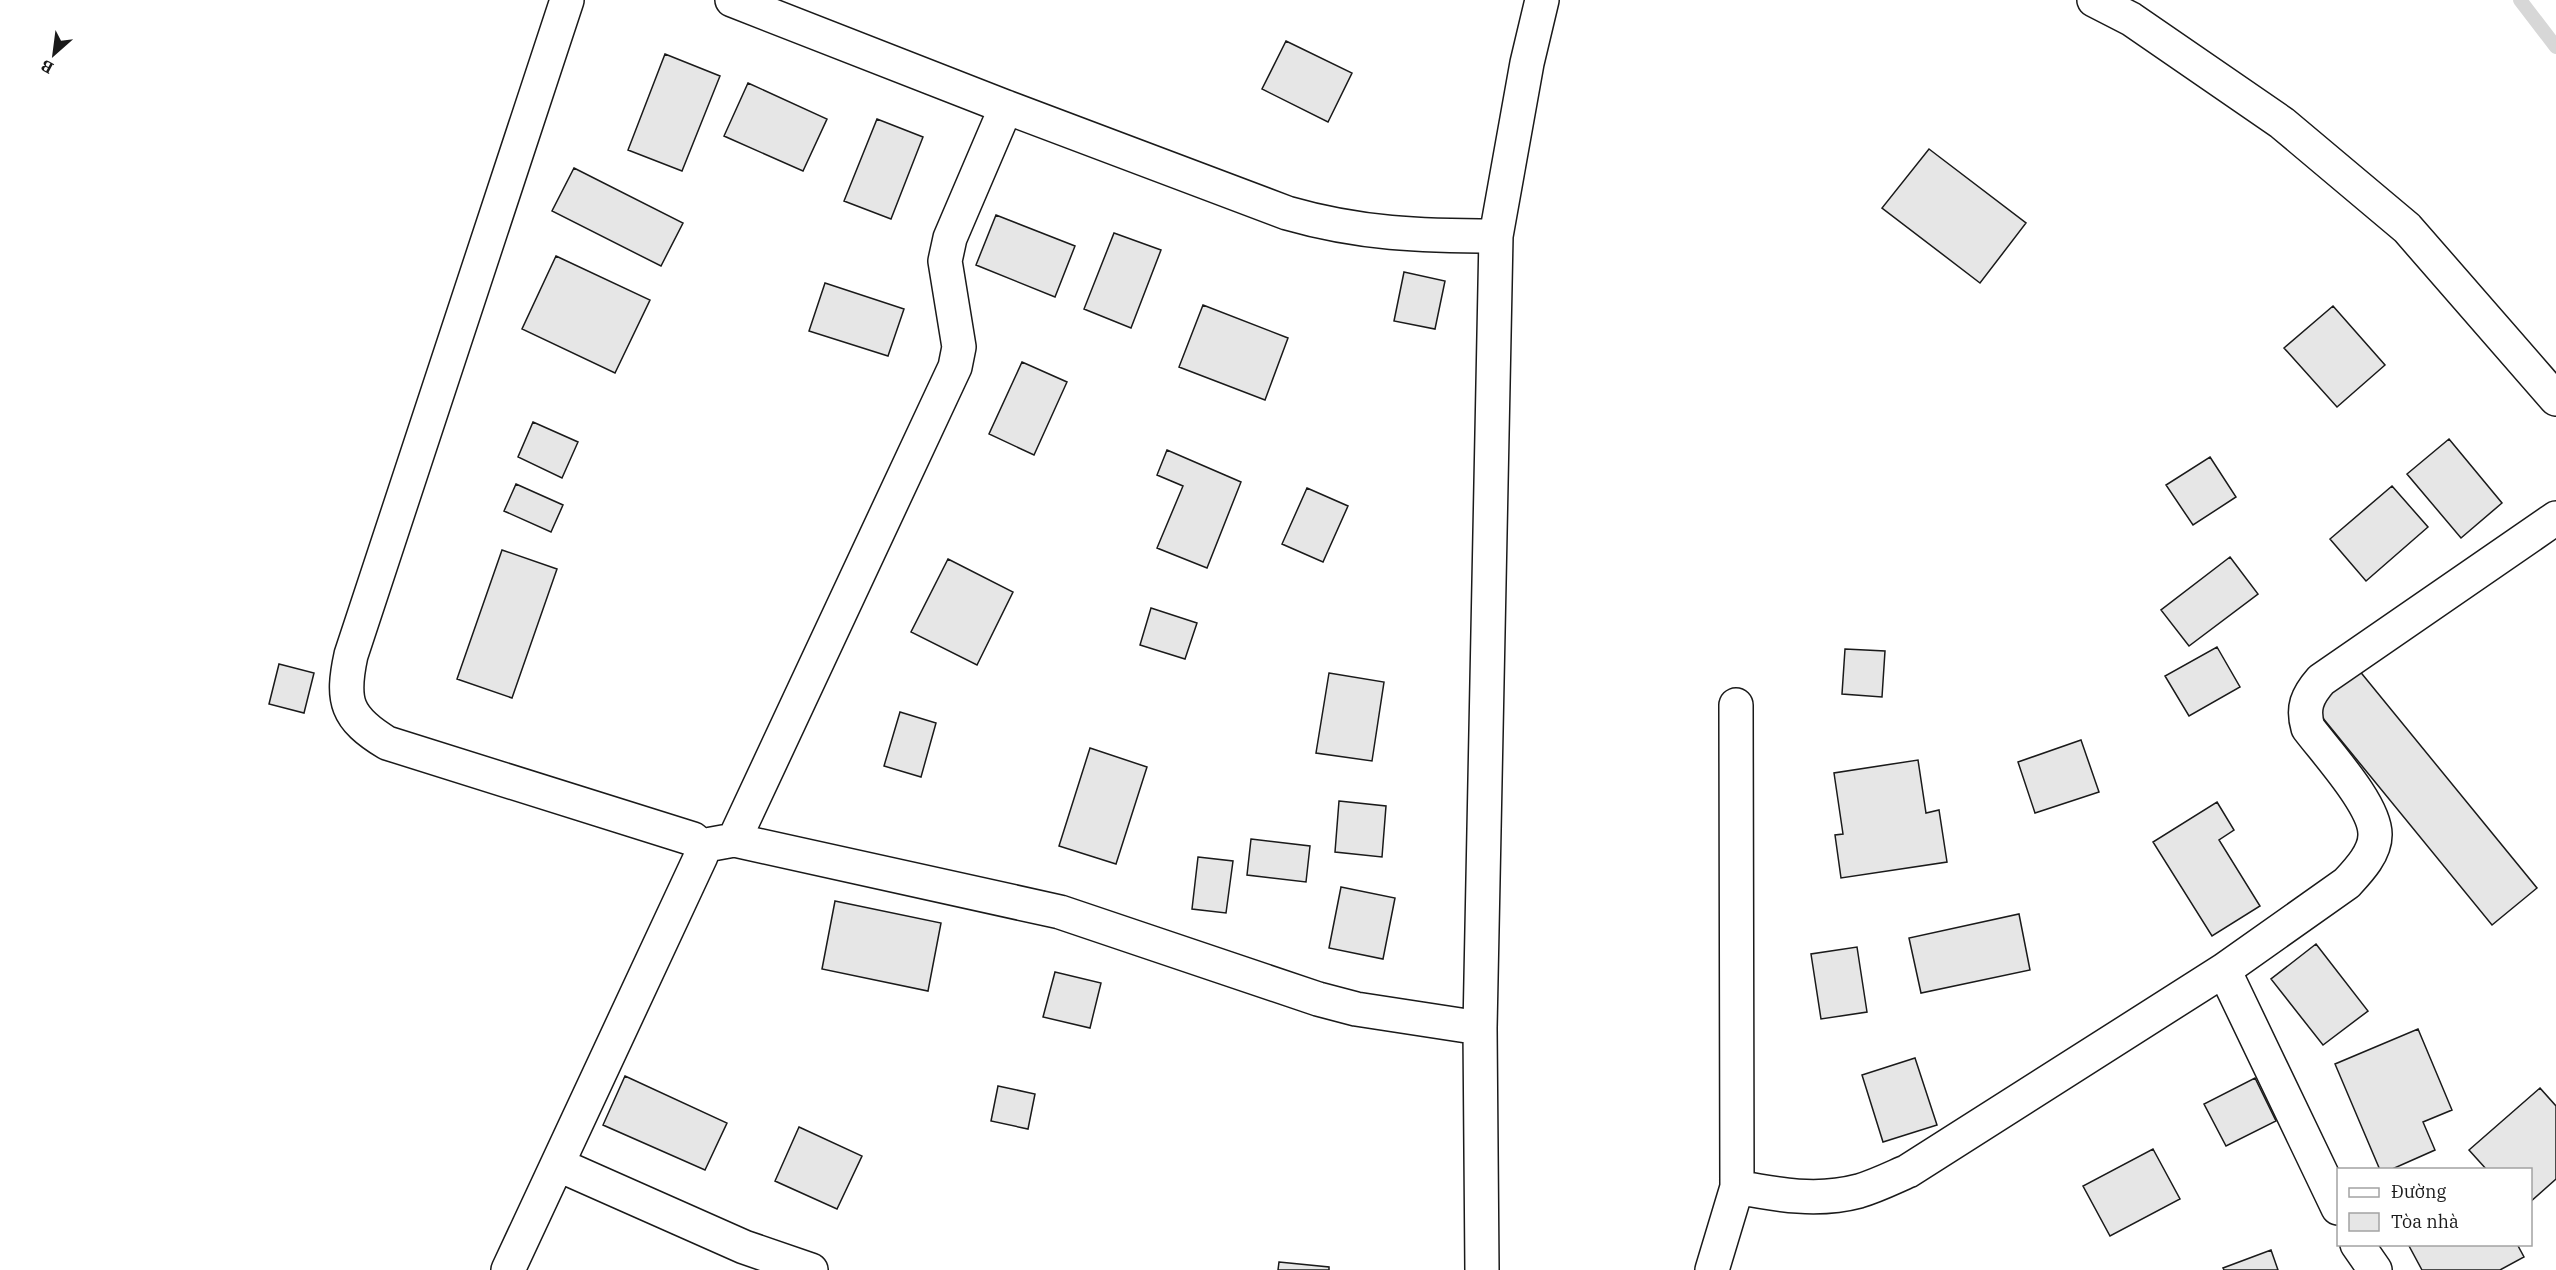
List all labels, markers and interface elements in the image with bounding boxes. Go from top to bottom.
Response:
north arrow [24,24,84,84]
text: B [37,56,57,79]
legend [2337,1168,2532,1246]
text: Đường [2391,1180,2447,1203]
text: Tòa nhà [2391,1210,2459,1233]

